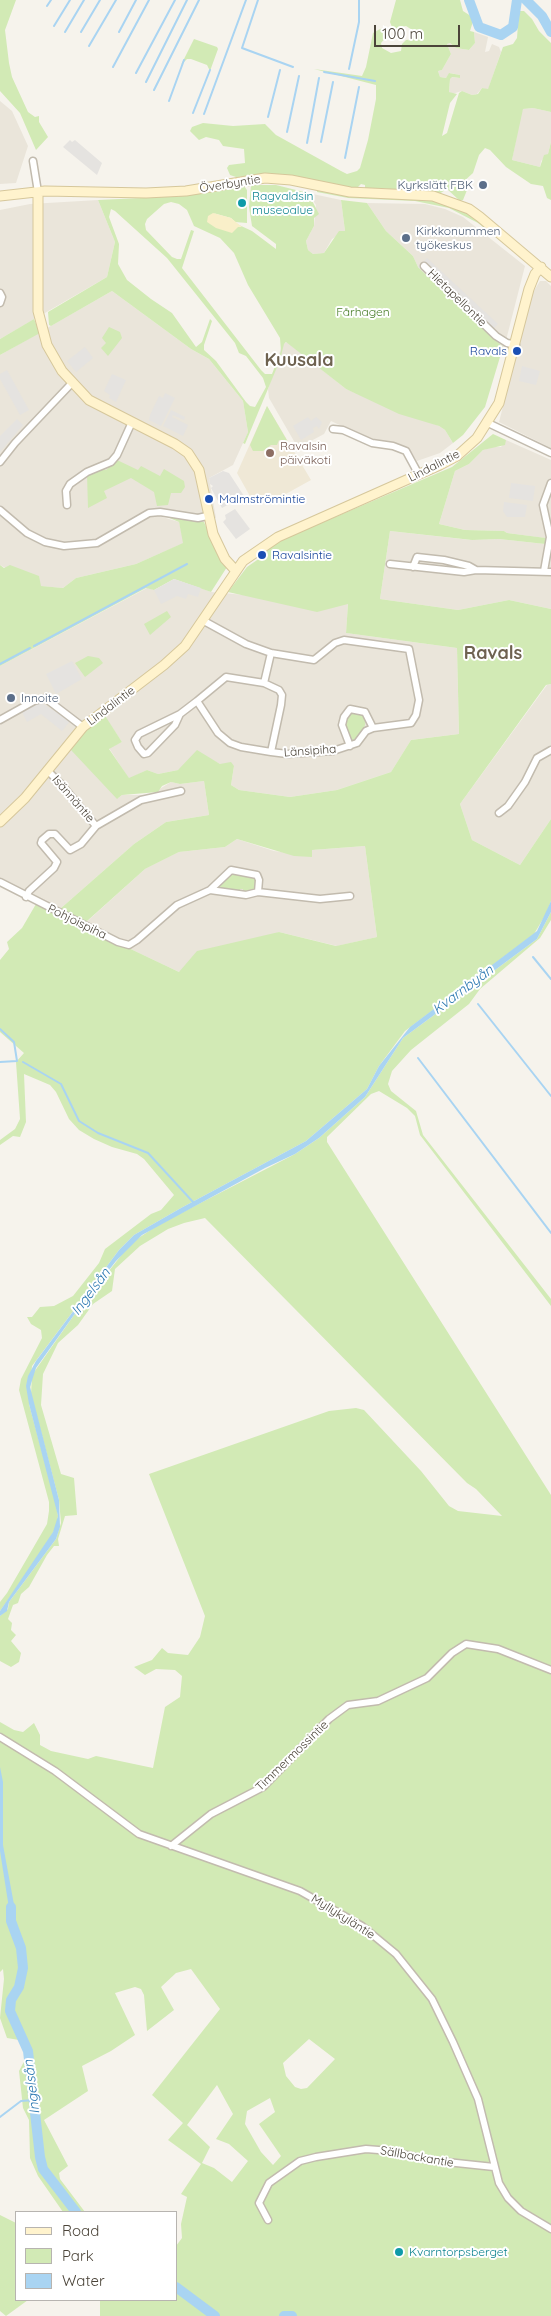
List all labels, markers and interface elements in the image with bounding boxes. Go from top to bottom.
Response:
scale bar [376,15,462,47]
text: 100 m [382,24,423,43]
street label: Överbyntie [199,172,261,196]
place label: Kyrkslätt FBK [398,178,473,192]
marker: Kyrkslätt FBK [477,179,489,191]
place label: Ragvaldsin museoalue [252,189,313,217]
marker: Ragvaldsin museoalue [236,197,248,209]
place label: Kirkkonummen työkeskus [416,224,500,252]
marker: Kirkkonummen työkeskus [400,232,412,244]
street label: Hietapellontie [425,266,489,330]
park label: Fårhagen [336,305,390,319]
place label: Ravals [470,344,507,358]
marker: Ravals [511,345,523,357]
district label: Kuusala [265,350,333,372]
place label: Ravalsin päiväkoti [280,439,331,467]
marker: Ravalsin päiväkoti [264,447,276,459]
street label: Lindalintie [406,447,462,485]
place label: Malmströmintie [219,492,305,506]
marker: Malmströmintie [203,493,215,505]
place label: Ravalsintie [272,548,332,562]
marker: Ravalsintie [256,549,268,561]
district label: Ravals [464,643,522,665]
street label: Lindalintie [84,683,138,729]
place label: Innoite [21,691,58,705]
marker: Innoite [5,692,17,704]
street label: Länsipiha [283,742,337,760]
street label: Isännäntie [49,773,97,825]
street label: Pohjoispiha [45,902,109,942]
water label: Kvarnbyån [429,962,497,1018]
water label: Ingelsån [68,1265,114,1319]
street label: Timmermossintie [253,1718,331,1794]
street label: Myllykyläntie [308,1892,378,1942]
water label: Ingelsån [20,2059,44,2115]
street label: Sällbackantie [379,2143,455,2171]
legend [15,2211,178,2301]
text: Road [62,2221,99,2240]
place label: Kvarntorpsberget [409,2245,508,2259]
text: Park [62,2246,94,2265]
marker: Kvarntorpsberget [393,2246,405,2258]
text: Water [62,2271,105,2290]

